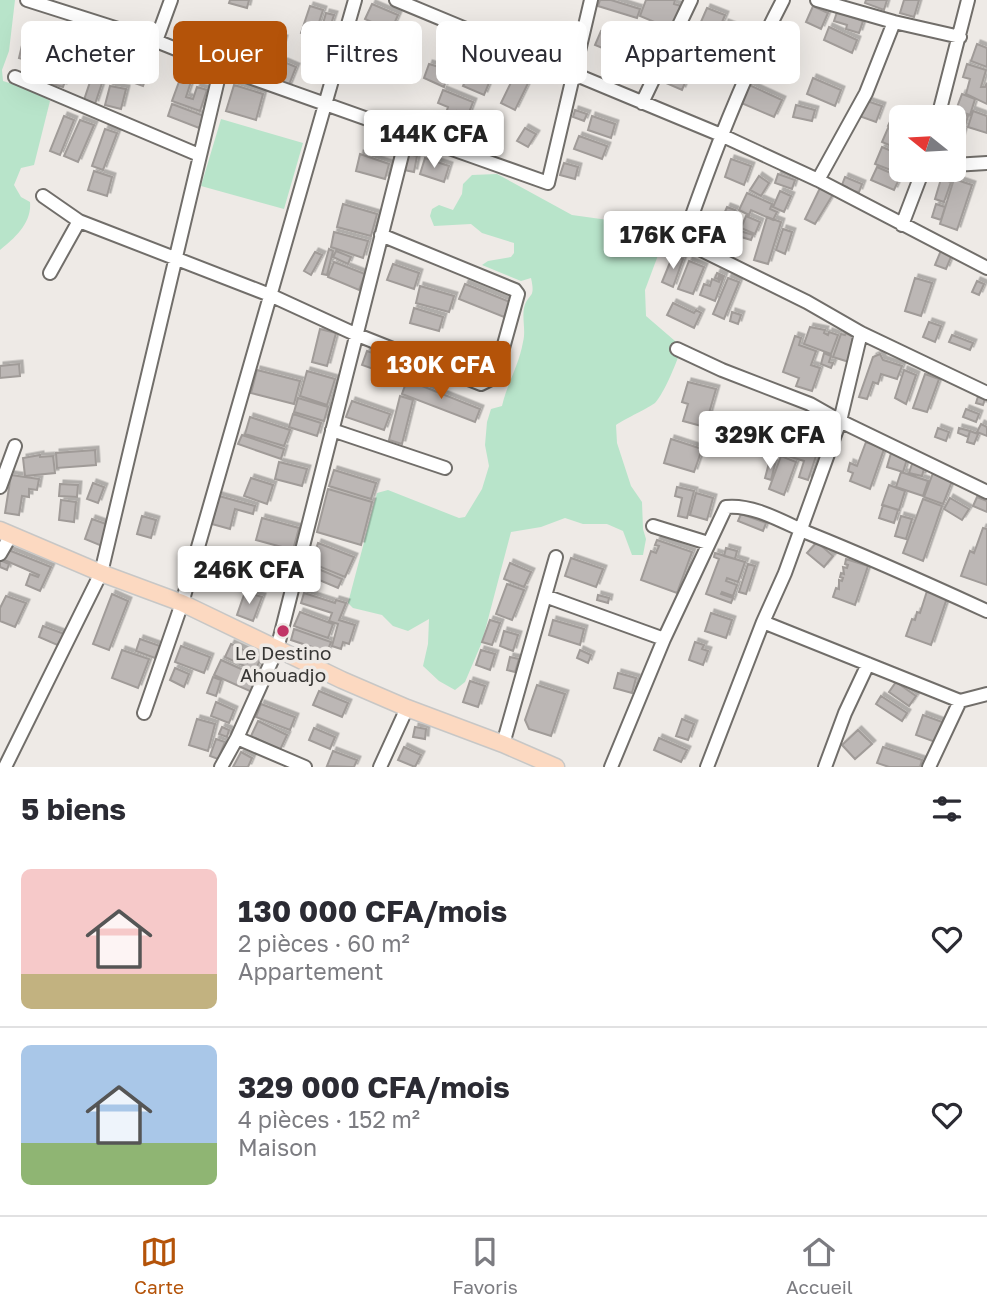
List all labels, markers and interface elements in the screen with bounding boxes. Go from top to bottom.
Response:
chip: Acheter [21,21,159,84]
chip: Louer [173,21,287,84]
chip: Filtres [301,21,422,84]
chip: Nouveau [436,21,587,84]
chip: Appartement [601,21,800,84]
north arrow [889,105,966,182]
map controls [889,105,966,182]
pin: 144K CFA [362,110,506,170]
text: 144K CFA [380,119,488,147]
pin: 176K CFA [601,212,745,271]
text: 176K CFA [620,220,726,248]
pin: 130K CFA [369,342,513,401]
text: 130K CFA [387,350,495,378]
pin: 329K CFA [698,412,842,471]
text: 329K CFA [715,420,825,448]
pin: 246K CFA [177,546,321,606]
text: 246K CFA [194,555,304,583]
marker: Le Destino Ahouadjo [275,623,291,639]
place label: Le Destino Ahouadjo [235,641,331,686]
icon: filters [928,790,966,828]
text: 5 biens [21,791,126,827]
text: 130 000 CFA/mois [238,893,507,929]
icon: home [77,897,161,981]
icon: heart [928,920,966,958]
text: 2 pièces · 60 m² [238,929,410,957]
text: Appartement [238,957,383,985]
text: 329 000 CFA/mois [238,1069,510,1105]
icon: home [77,1073,161,1157]
icon: heart [928,1096,966,1134]
text: 4 pièces · 152 m² [238,1105,420,1133]
text: Maison [238,1133,317,1161]
tab: Carte [134,1233,184,1298]
tab: Favoris [452,1233,518,1298]
tab: Accueil [786,1233,853,1298]

